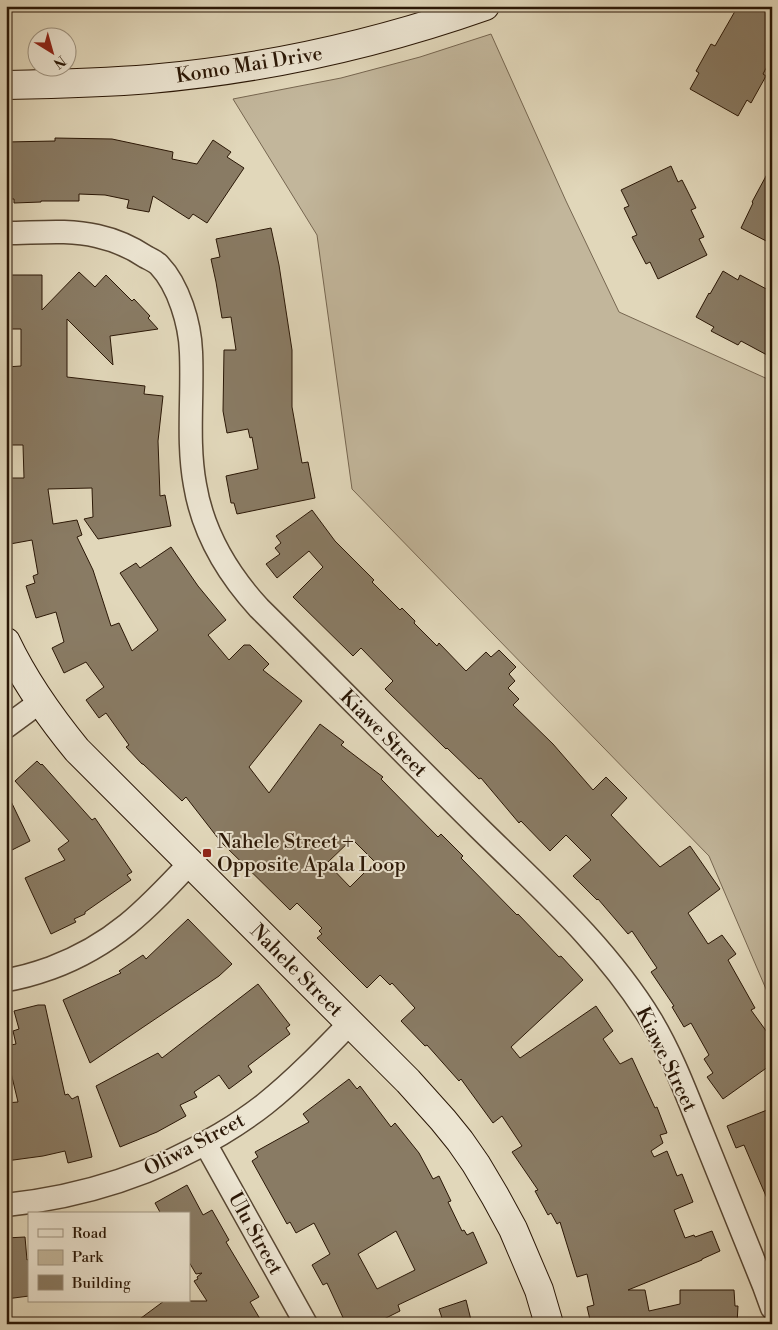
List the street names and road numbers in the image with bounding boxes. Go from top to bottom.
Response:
street label: Komo Mai Drive [174,42,324,89]
street label: Kiawe Street [334,685,432,783]
street label: Nahele Street [244,919,348,1023]
street label: Kiawe Street [630,1003,702,1116]
street label: Oliwa Street [140,1108,249,1182]
street label: Ulu Street [222,1188,288,1279]

